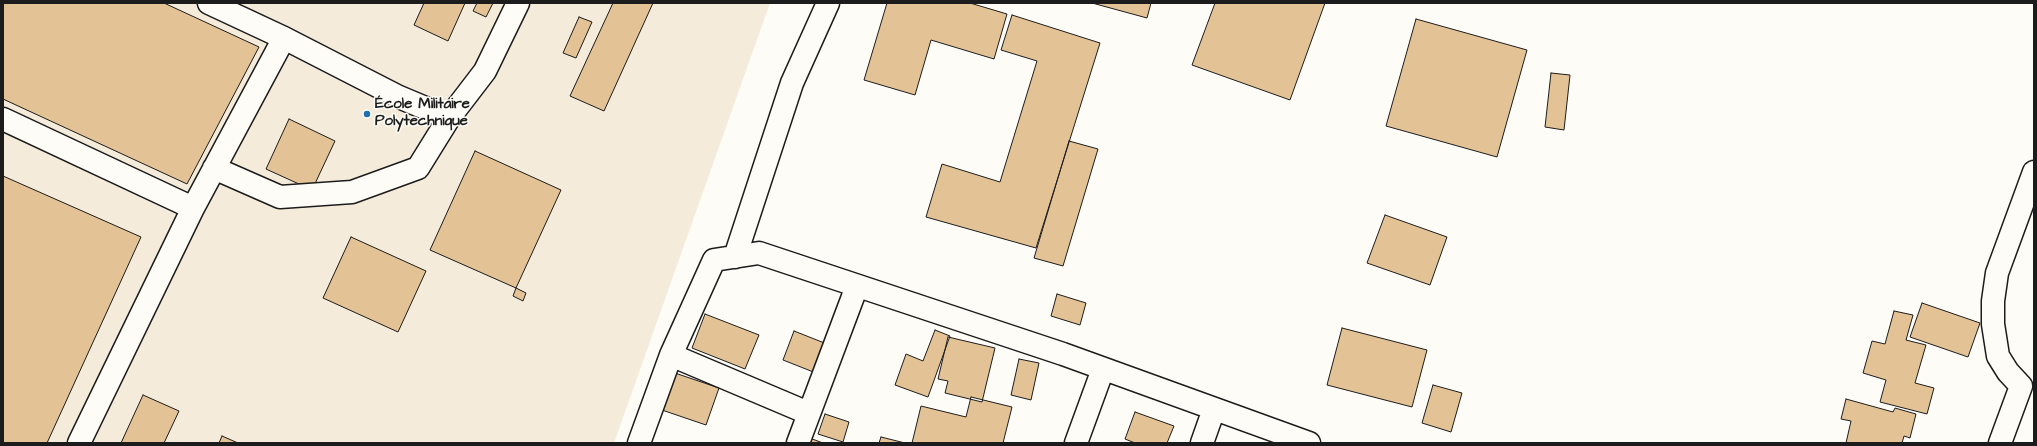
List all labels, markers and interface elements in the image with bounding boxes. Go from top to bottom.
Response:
place label: École Militaire Polytechnique [375,96,470,131]
marker: École Militaire Polytechnique [362,109,372,119]

